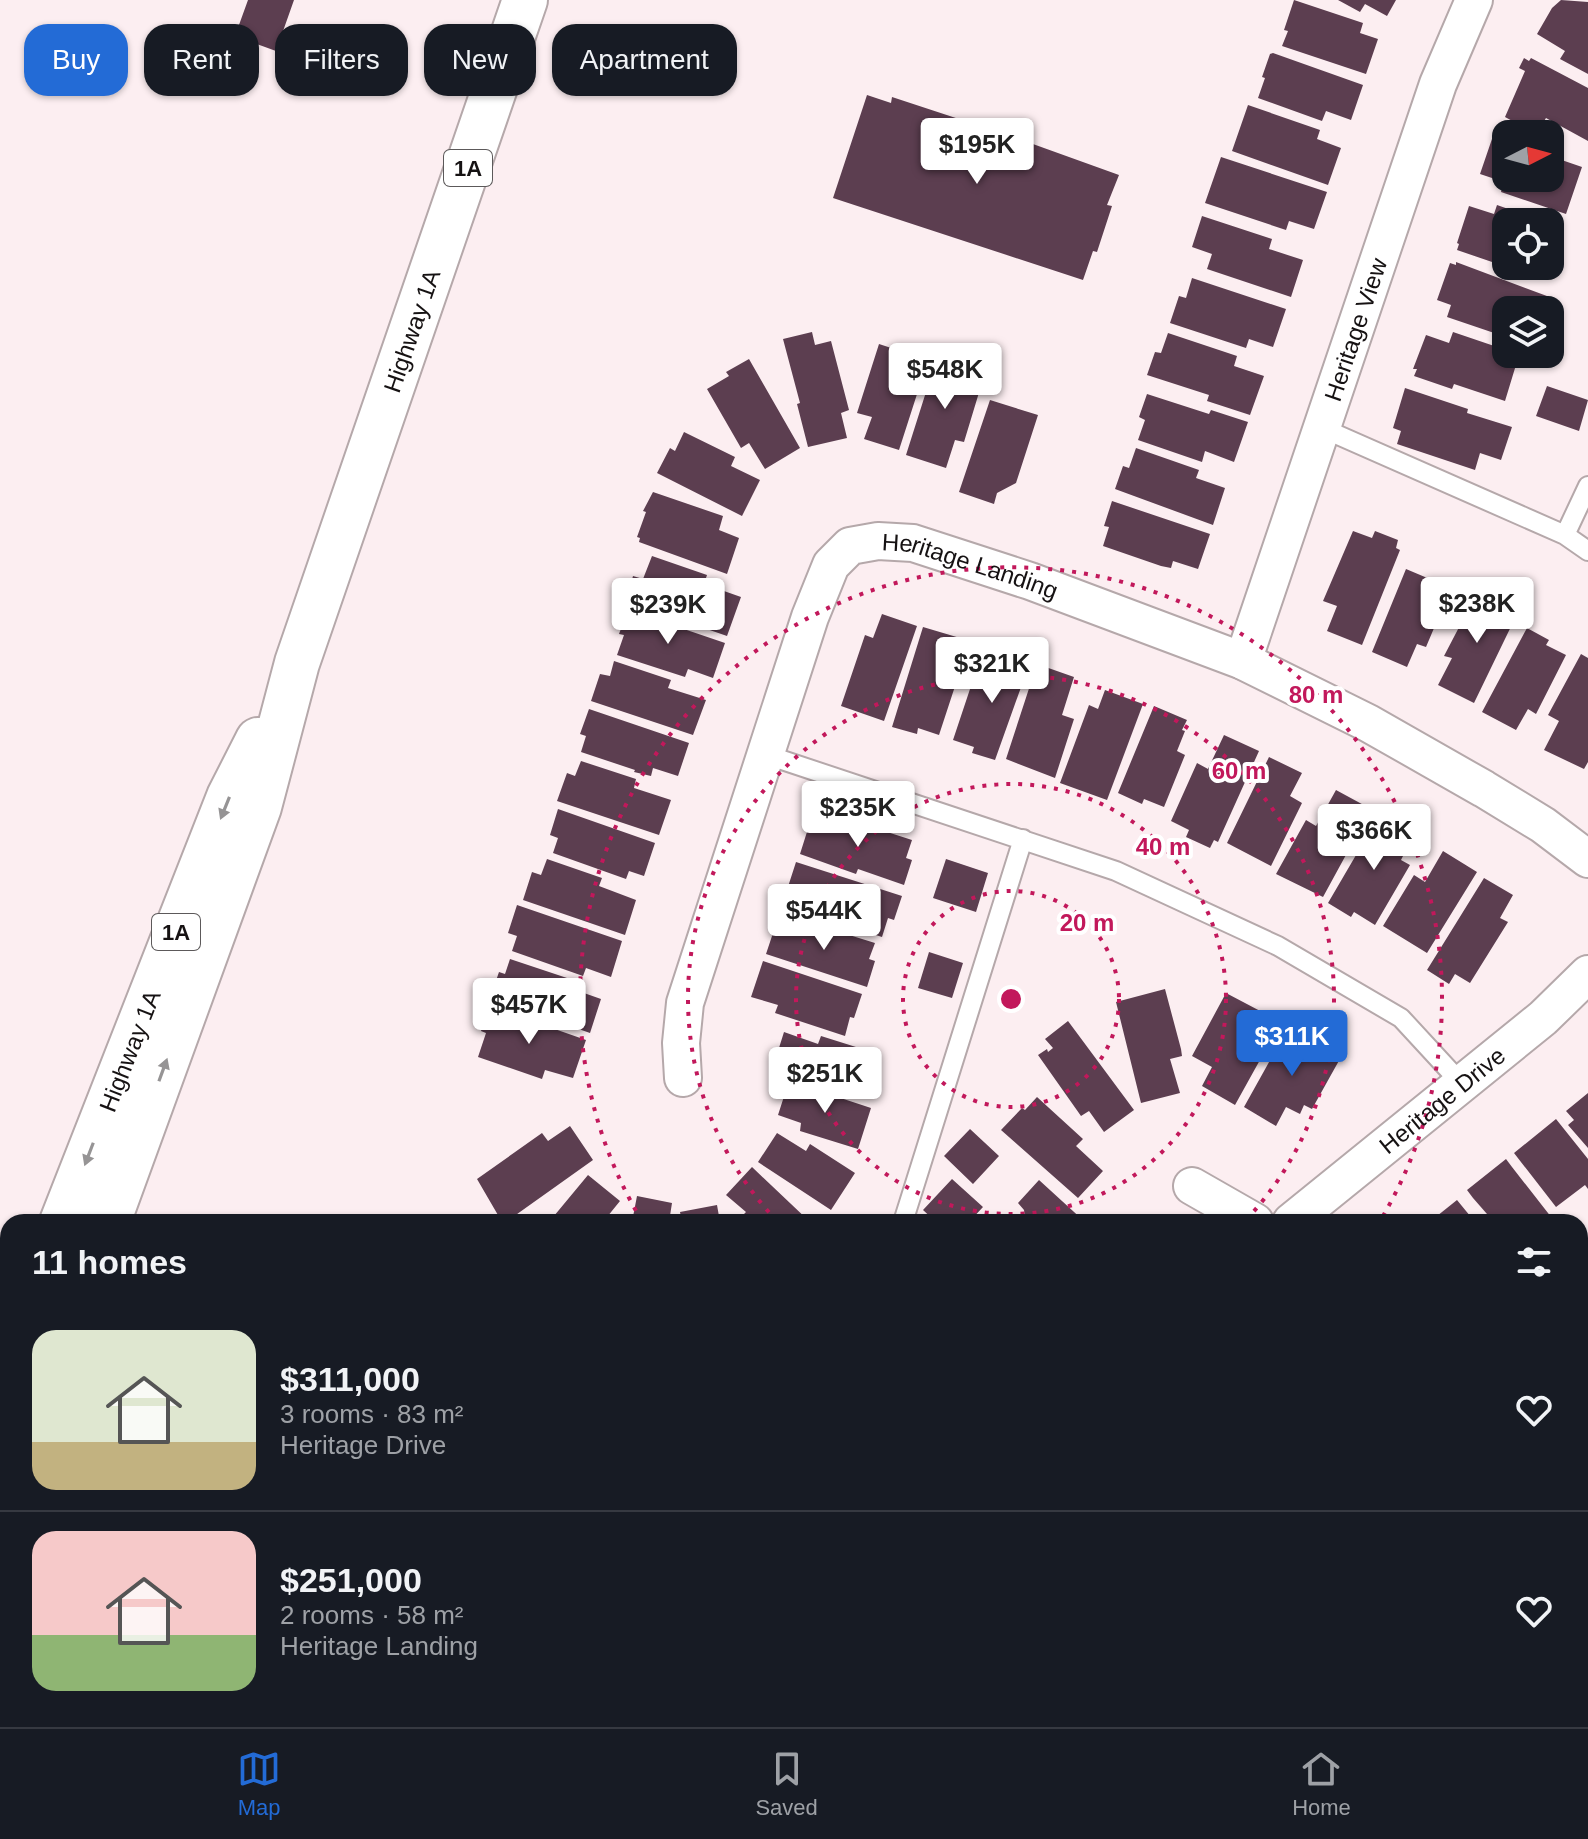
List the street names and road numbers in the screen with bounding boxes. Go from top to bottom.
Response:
road number: 1A [444,150,492,186]
street label: Heritage View [1318,254,1392,404]
street label: Highway 1A [378,266,445,396]
street label: Heritage Landing [881,528,1062,604]
road number: 1A [152,914,200,950]
street label: Highway 1A [93,986,165,1115]
street label: Heritage Drive [1374,1041,1510,1159]

